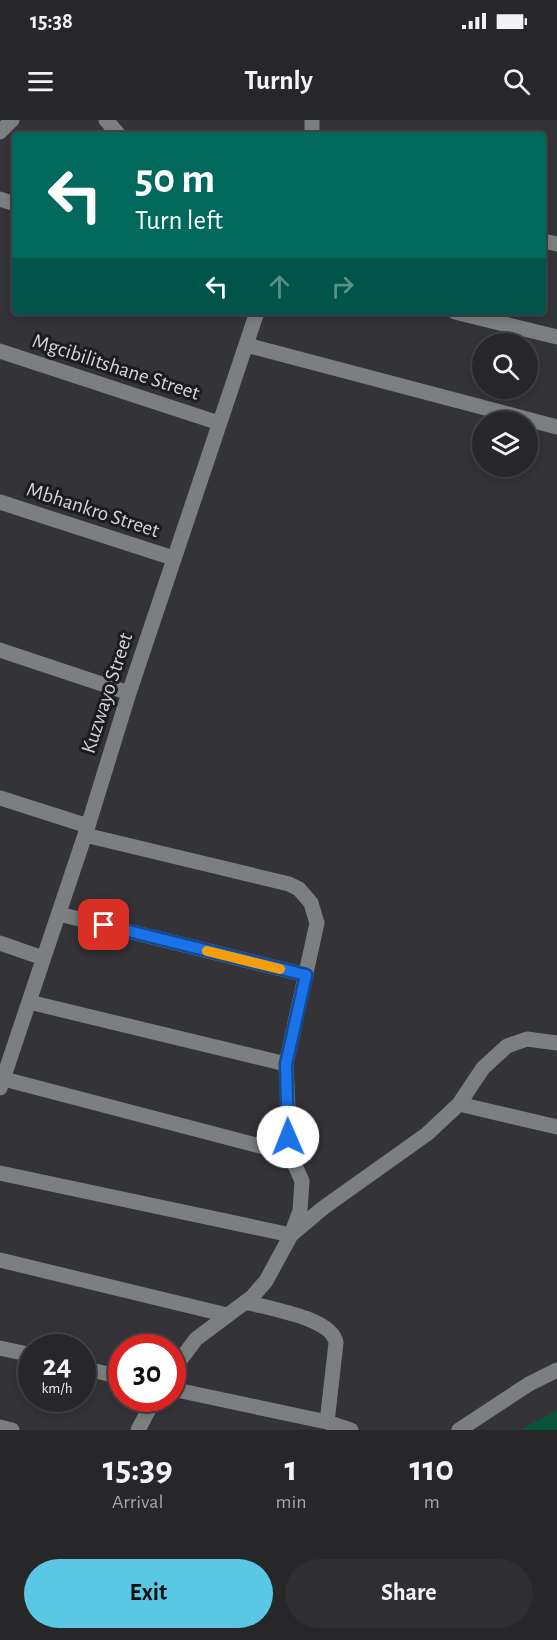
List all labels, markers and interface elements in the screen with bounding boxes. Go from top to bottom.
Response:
text: 15:38 [30,10,73,32]
icon: menu [24,65,57,98]
icon: search [500,65,533,98]
text: Turnly [244,67,313,94]
icon: left [36,156,114,234]
text: 50 m [135,158,215,200]
text: Turn left [135,207,223,234]
icon: left [200,270,233,303]
icon: ahead [263,270,296,303]
icon: right [326,270,359,303]
street label: Mgcibilitshane Street [30,330,202,404]
map controls [472,333,538,477]
button: search [472,333,538,399]
button: layers [472,411,538,477]
street label: Mbhankro Street [24,479,162,541]
street label: Kuzwayo Street [78,630,136,756]
pin [78,899,129,950]
icon: arrive [87,908,120,941]
position arrow [256,1105,320,1169]
speed limit sign: 30 [108,1334,186,1412]
text: 24 [42,1351,72,1381]
text: km/h [42,1381,72,1396]
text: 15:39 [103,1451,173,1487]
text: 1 [284,1451,297,1487]
text: 110 [409,1451,454,1487]
text: Arrival [112,1492,163,1512]
text: min [275,1492,307,1512]
text: m [424,1492,440,1512]
button: Exit [24,1559,273,1628]
button: Share [285,1559,533,1628]

